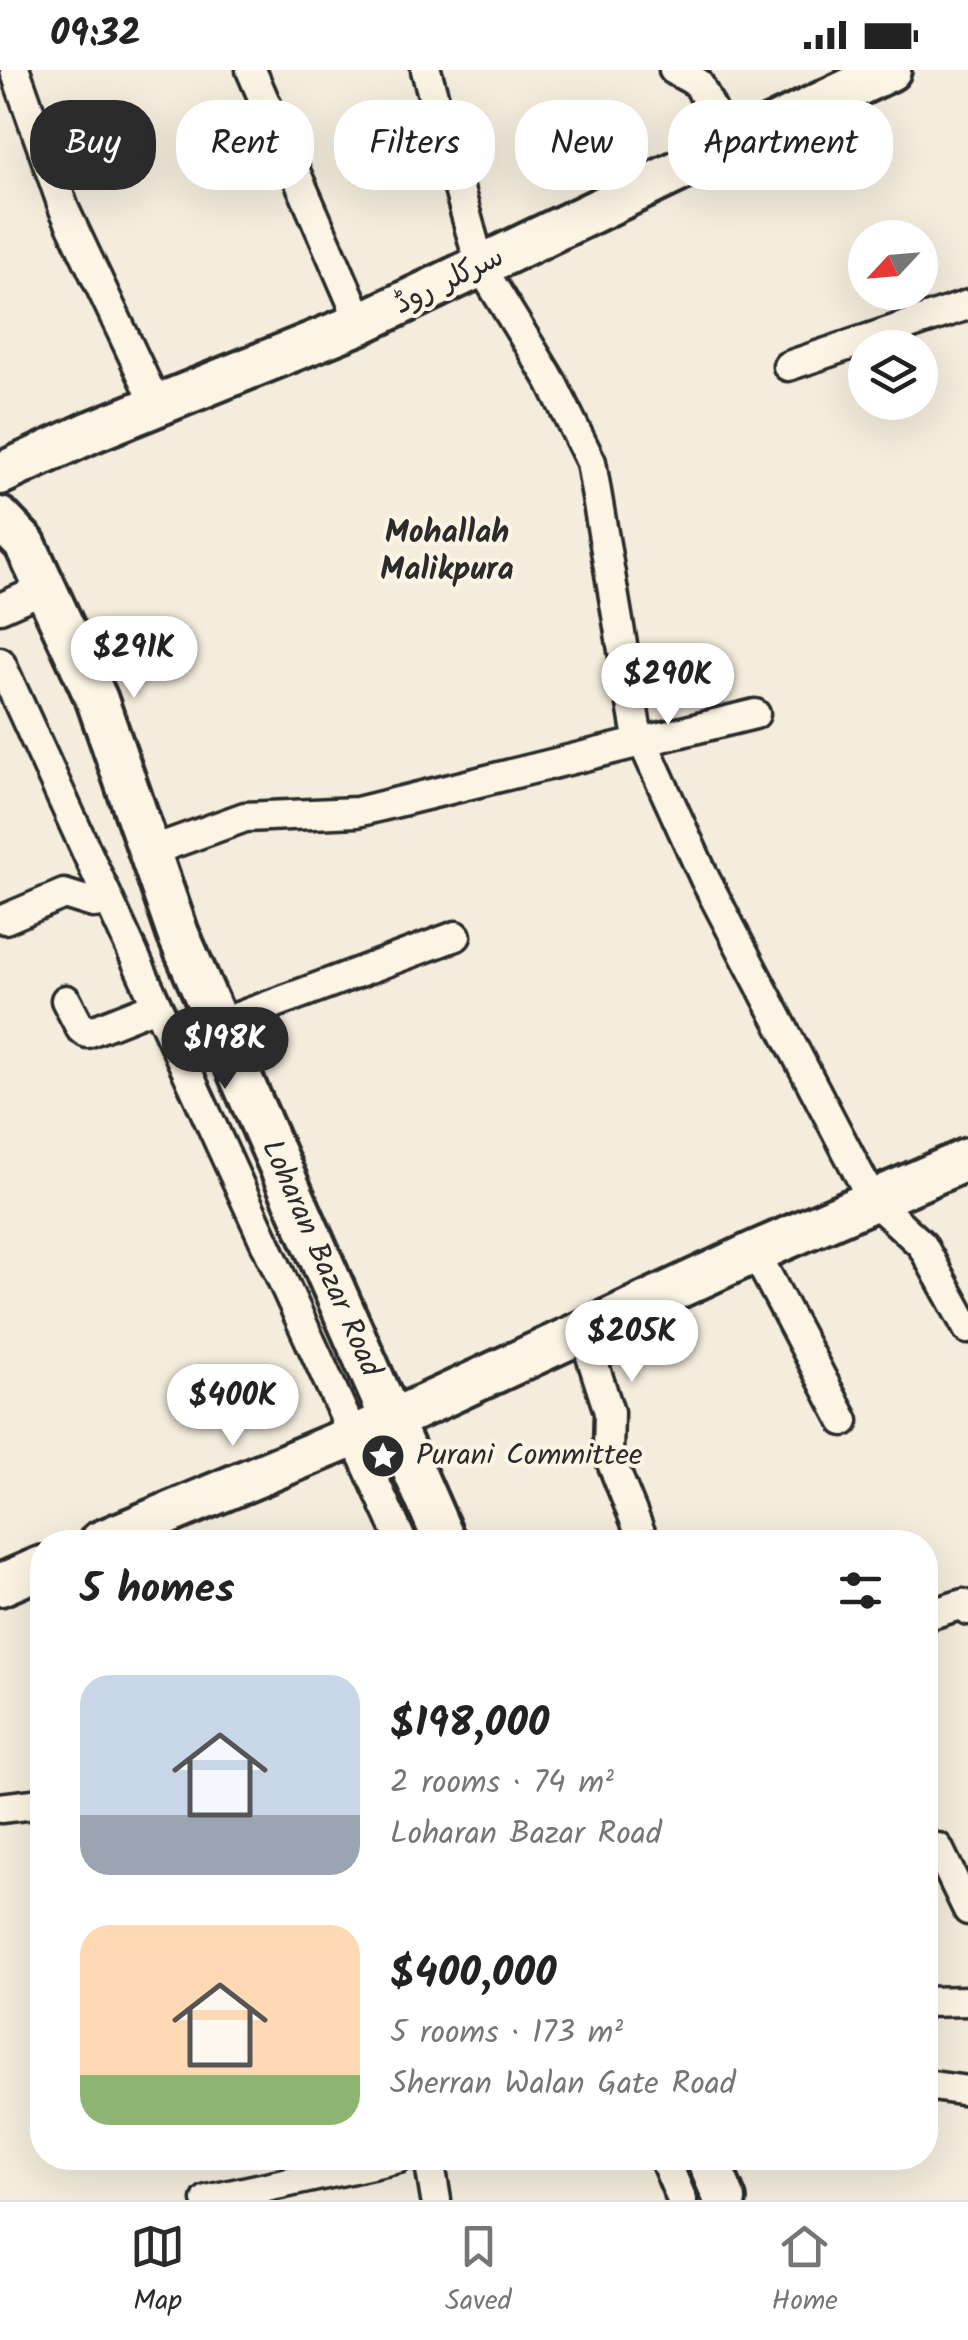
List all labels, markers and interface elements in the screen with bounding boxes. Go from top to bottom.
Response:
text: 09:32 [50,5,141,65]
chip: Buy [30,100,156,190]
chip: Rent [176,100,314,190]
chip: Filters [334,100,495,190]
chip: New [515,100,648,190]
chip: Apartment [668,100,893,190]
north arrow [848,220,938,310]
map controls [848,220,938,420]
street label: سرکلر روڈ [386,234,512,328]
button: layers [848,330,938,420]
district label: Mohallah Malikpura [380,508,514,596]
pin: $291K [64,616,204,701]
text: $291K [93,623,175,674]
pin: $290K [598,643,738,728]
text: $290K [623,650,713,701]
pin: $198K [155,1007,295,1092]
text: $198K [184,1014,266,1065]
street label: Loharan Bazar Road [247,1132,394,1386]
pin: $205K [562,1300,702,1385]
text: $205K [587,1307,677,1358]
pin: $400K [163,1364,303,1449]
text: $400K [189,1371,277,1422]
place label: Purani Committee [416,1432,643,1480]
place icon: Purani Committee [360,1433,406,1479]
text: 5 homes [80,1557,235,1624]
icon: filters [833,1563,888,1618]
text: $198,000 [390,1691,549,1758]
icon: home [160,1715,280,1835]
text: 2 rooms · 74 m² [390,1758,614,1809]
text: Loharan Bazar Road [390,1809,662,1860]
text: $400,000 [390,1941,557,2008]
icon: home [160,1965,280,2085]
text: 5 rooms · 173 m² [390,2008,623,2059]
text: Sherran Walan Gate Road [390,2059,736,2110]
tab: Map [130,2219,185,2324]
tab: Saved [445,2219,512,2324]
tab: Home [772,2219,838,2324]

